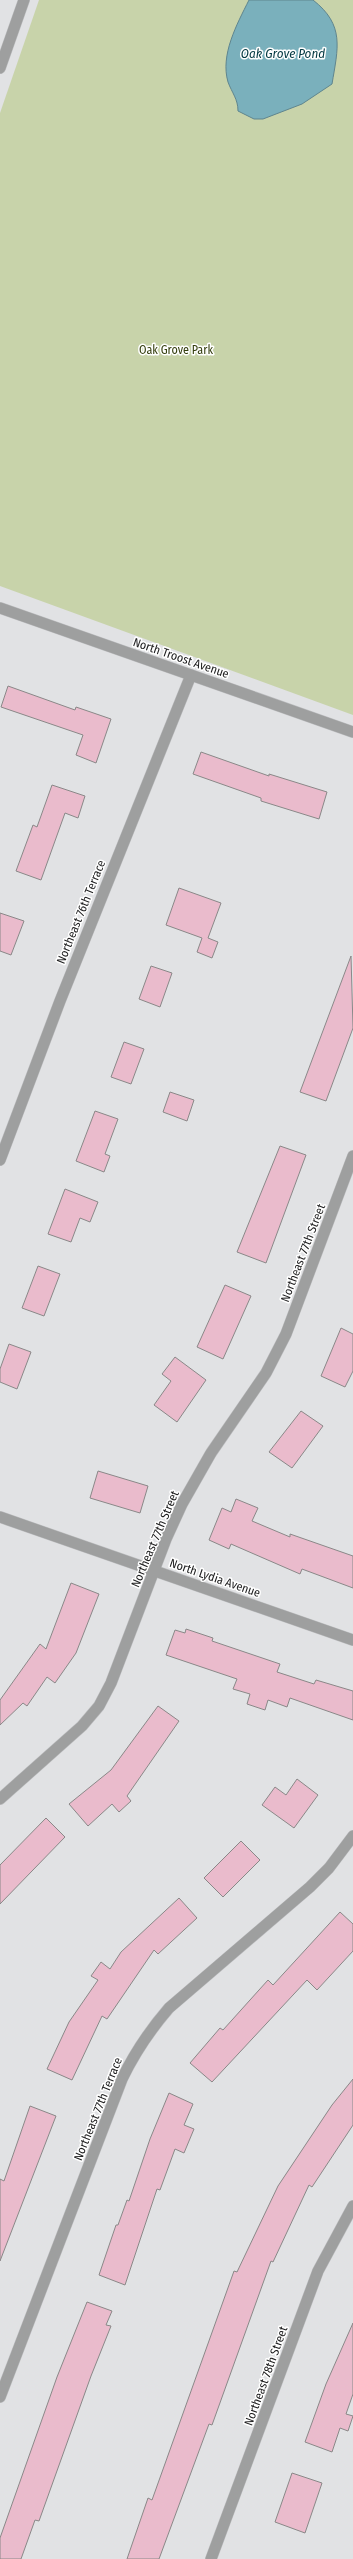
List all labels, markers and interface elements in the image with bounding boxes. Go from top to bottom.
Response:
water label: Oak Grove Pond [241,46,325,61]
park label: Oak Grove Park [139,343,213,357]
street label: North Troost Avenue [131,635,231,681]
street label: Northeast 76th Terrace [54,858,108,966]
street label: Northeast 77th Street [278,1202,328,1304]
street label: Northeast 77th Street [128,1488,182,1590]
street label: North Lydia Avenue [168,1556,262,1600]
street label: Northeast 77th Terrace [71,2055,125,2163]
street label: Northeast 78th Street [242,2324,291,2428]

